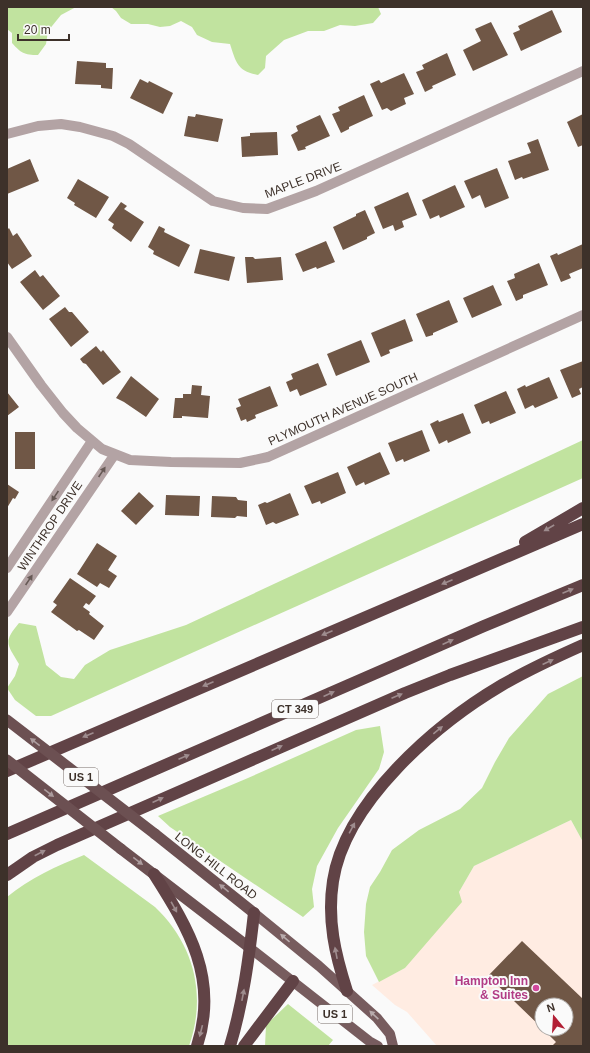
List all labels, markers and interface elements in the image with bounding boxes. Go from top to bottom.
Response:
scale bar [18,16,69,42]
text: 20 m [24,23,51,37]
street label: MAPLE DRIVE [263,159,343,201]
street label: PLYMOUTH AVENUE SOUTH [266,370,420,448]
one-way arrow [98,467,106,478]
street label: WINTHROP DRIVE [15,479,85,573]
one-way arrow [51,491,59,502]
one-way arrow [543,524,555,531]
one-way arrow [25,574,33,585]
one-way arrow [441,579,452,585]
one-way arrow [562,588,574,594]
one-way arrow [322,630,333,636]
one-way arrow [443,639,454,645]
one-way arrow [542,659,553,665]
one-way arrow [202,681,213,687]
one-way arrow [324,691,336,697]
one-way arrow [391,693,403,699]
road number: CT 349 [272,700,318,718]
one-way arrow [432,726,443,735]
one-way arrow [83,732,94,738]
one-way arrow [30,737,41,746]
one-way arrow [272,745,283,751]
one-way arrow [178,754,190,760]
road number: US 1 [64,768,98,786]
one-way arrow [43,788,54,797]
one-way arrow [153,797,164,803]
one-way arrow [349,822,356,833]
street label: LONG HILL ROAD [172,830,260,903]
one-way arrow [34,850,45,857]
one-way arrow [132,857,143,866]
one-way arrow [219,884,229,893]
one-way arrow [171,901,178,913]
one-way arrow [280,934,291,943]
one-way arrow [332,947,338,959]
place label: Hampton Inn & Suites [455,974,528,1002]
marker: Hampton Inn & Suites [531,983,541,993]
one-way arrow [240,988,246,1001]
north arrow [534,997,574,1037]
text: N [545,1001,557,1014]
road number: US 1 [318,1005,352,1023]
one-way arrow [369,1011,380,1020]
one-way arrow [198,1025,204,1037]

